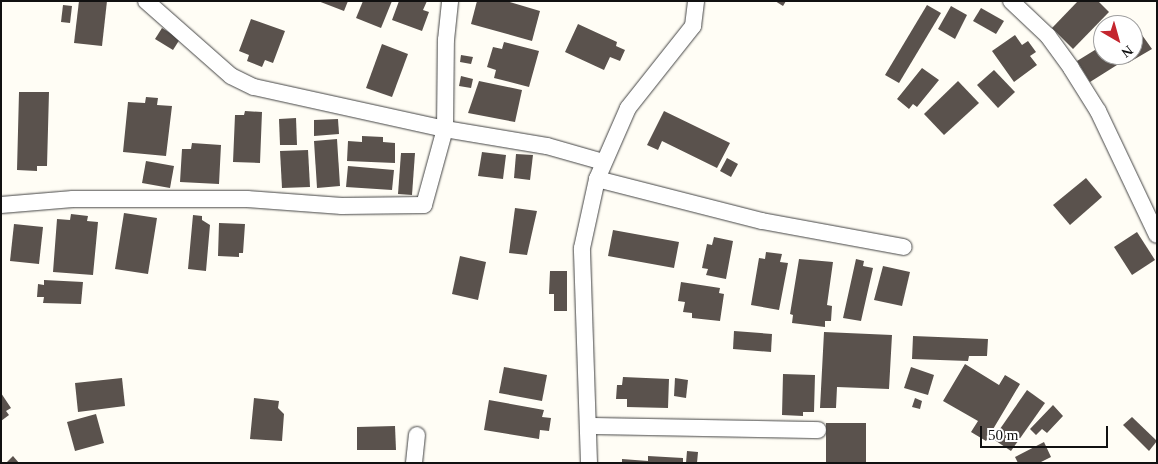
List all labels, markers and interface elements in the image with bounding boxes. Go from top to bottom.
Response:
north arrow [1093,15,1143,65]
text: N [1118,42,1136,60]
scale bar [983,416,1110,448]
text: 50 m [988,427,1018,443]

